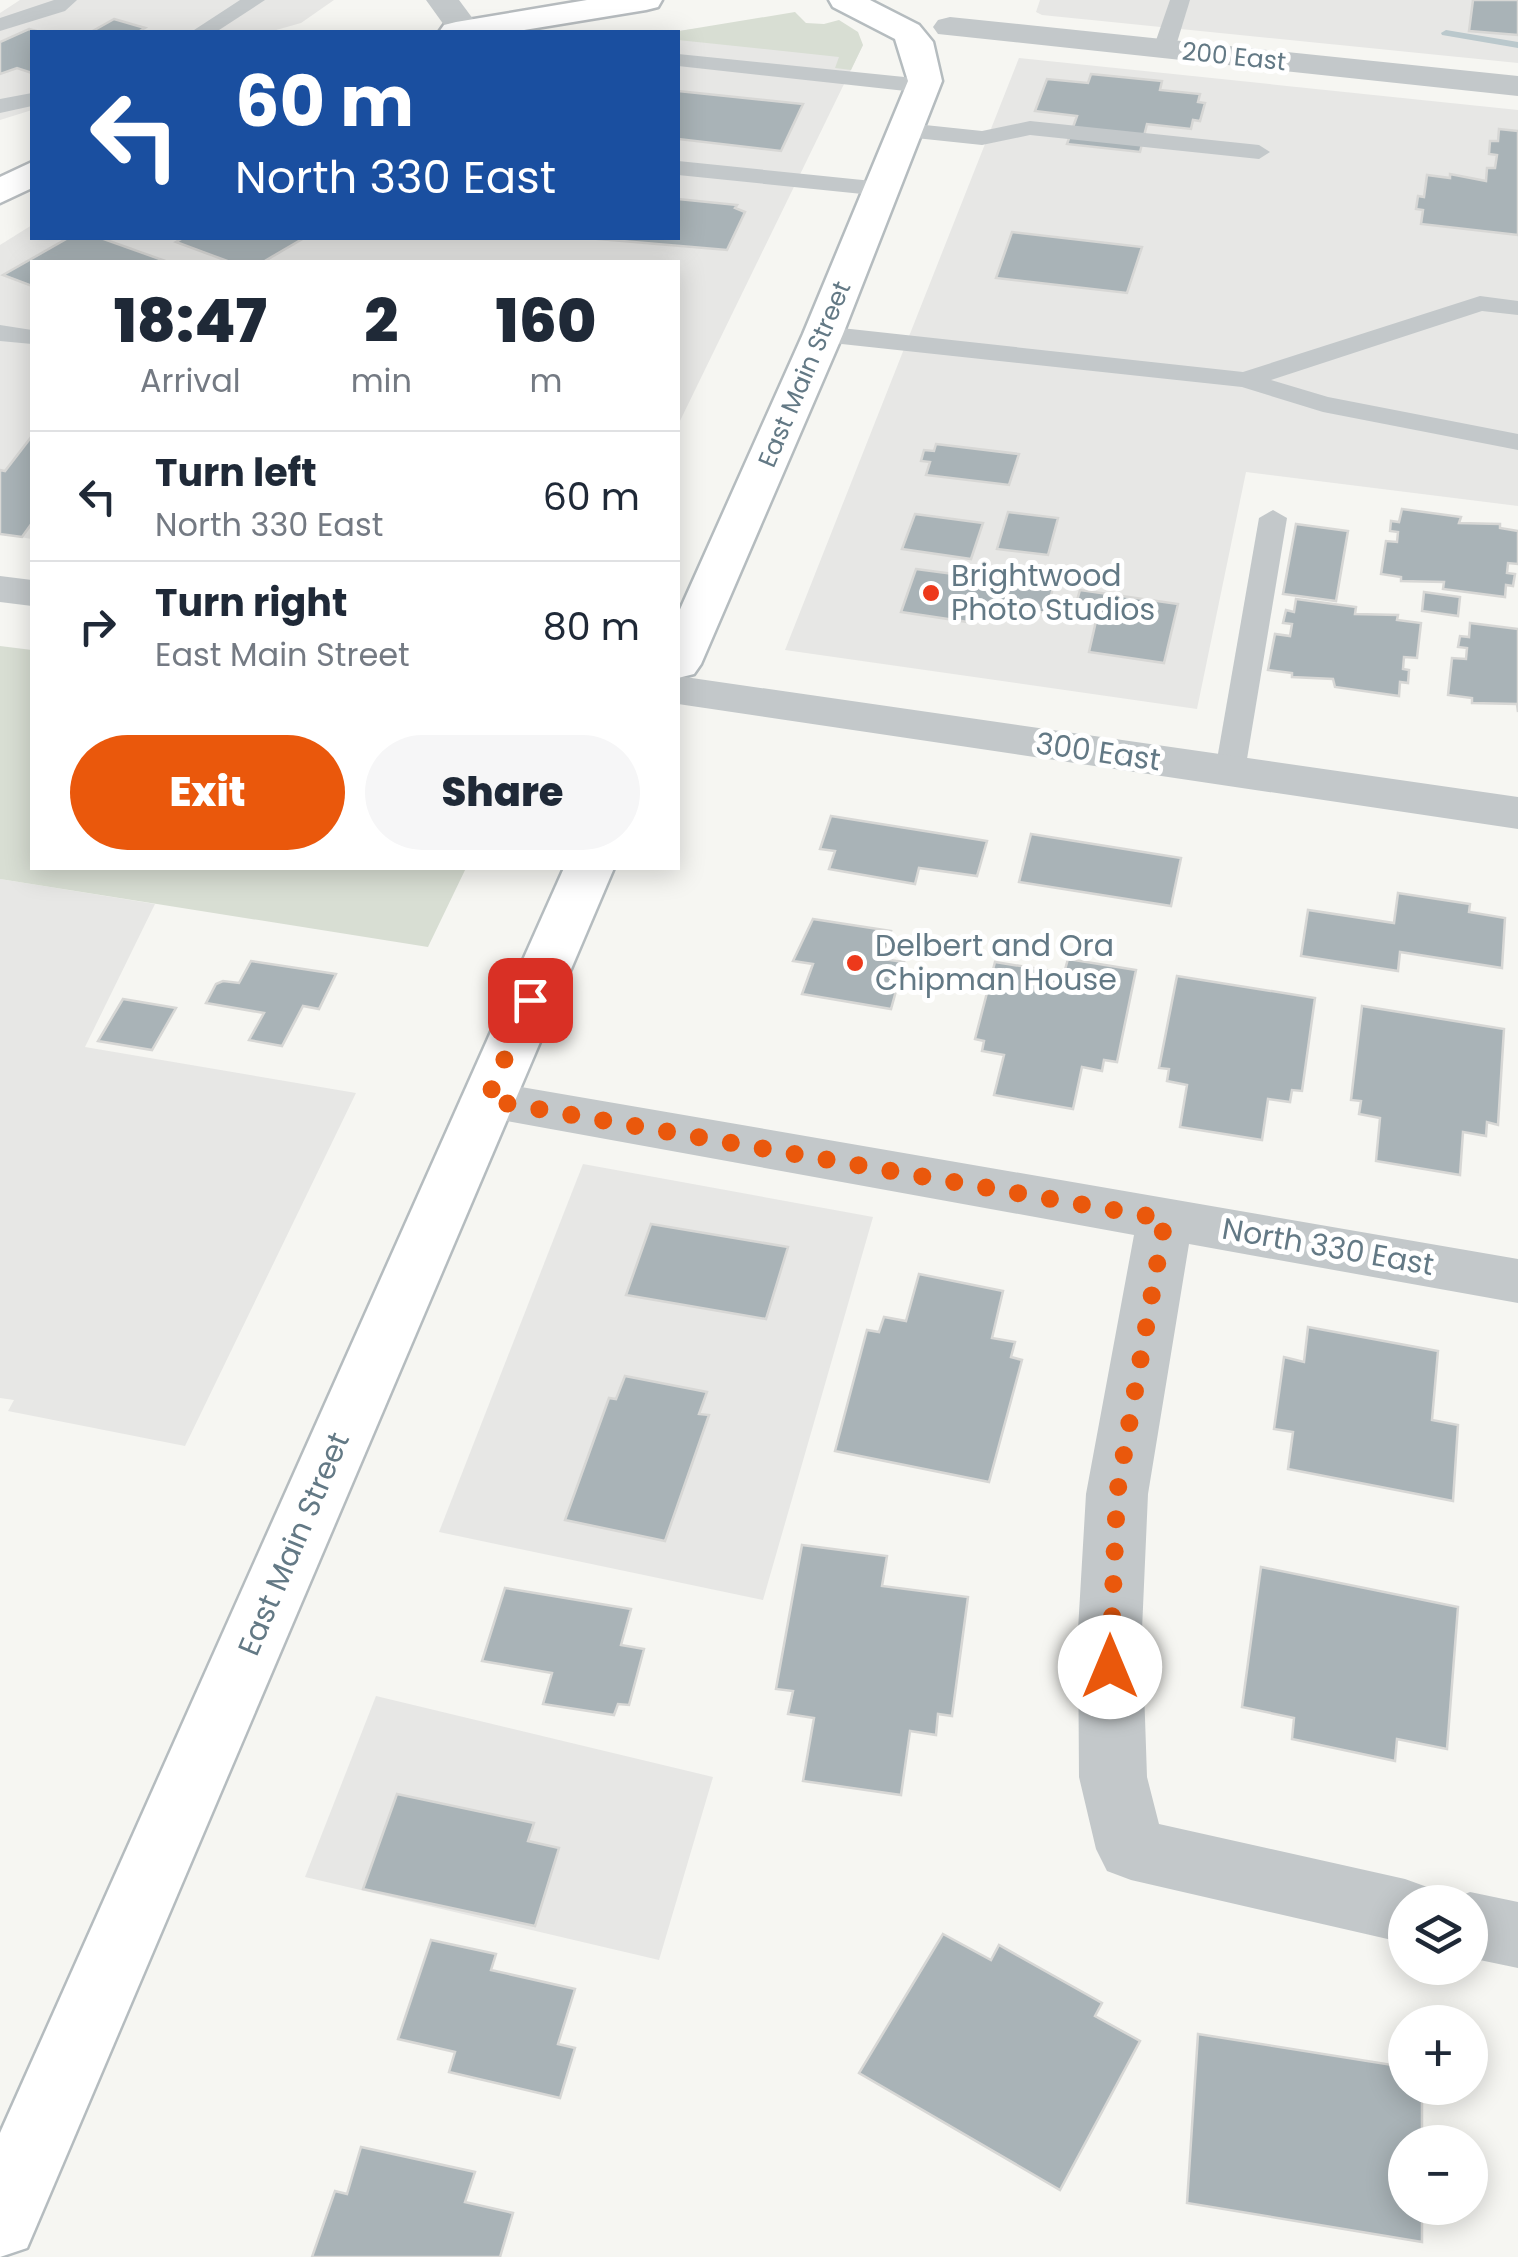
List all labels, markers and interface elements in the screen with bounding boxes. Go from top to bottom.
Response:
street label: 200 East [1180,34,1288,79]
text: 60 m [235,52,414,151]
icon: left [70,70,200,200]
text: North 330 East [235,146,556,209]
street label: East Main Street [749,276,859,473]
text: 18:47 [114,279,267,363]
text: 2 [364,279,398,363]
text: 160 [496,279,596,363]
text: Arrival [140,358,241,403]
text: min [351,358,412,403]
text: m [530,358,562,403]
text: Turn left [155,446,317,499]
icon: left [70,469,125,524]
text: 60 m [543,470,640,523]
text: North 330 East [155,502,383,547]
place label: Brightwood Photo Studios [951,554,1155,631]
text: Turn right [155,576,347,629]
marker: Brightwood Photo Studios [920,582,942,604]
icon: right [70,599,125,654]
text: 80 m [543,600,640,653]
text: East Main Street [155,632,410,677]
street label: 300 East [1033,721,1163,782]
button: Exit [70,735,345,850]
button: Share [365,735,640,850]
place label: Delbert and Ora Chipman House [875,924,1117,1001]
marker: Delbert and Ora Chipman House [844,952,866,974]
pin [488,958,573,1043]
icon: arrive [503,973,558,1028]
street label: North 330 East [1219,1207,1437,1286]
street label: East Main Street [227,1425,360,1662]
position arrow [1058,1615,1162,1719]
map controls [1388,1885,1488,2225]
button: layers [1388,1885,1488,1985]
button: + [1388,2005,1488,2105]
button: − [1388,2125,1488,2225]

